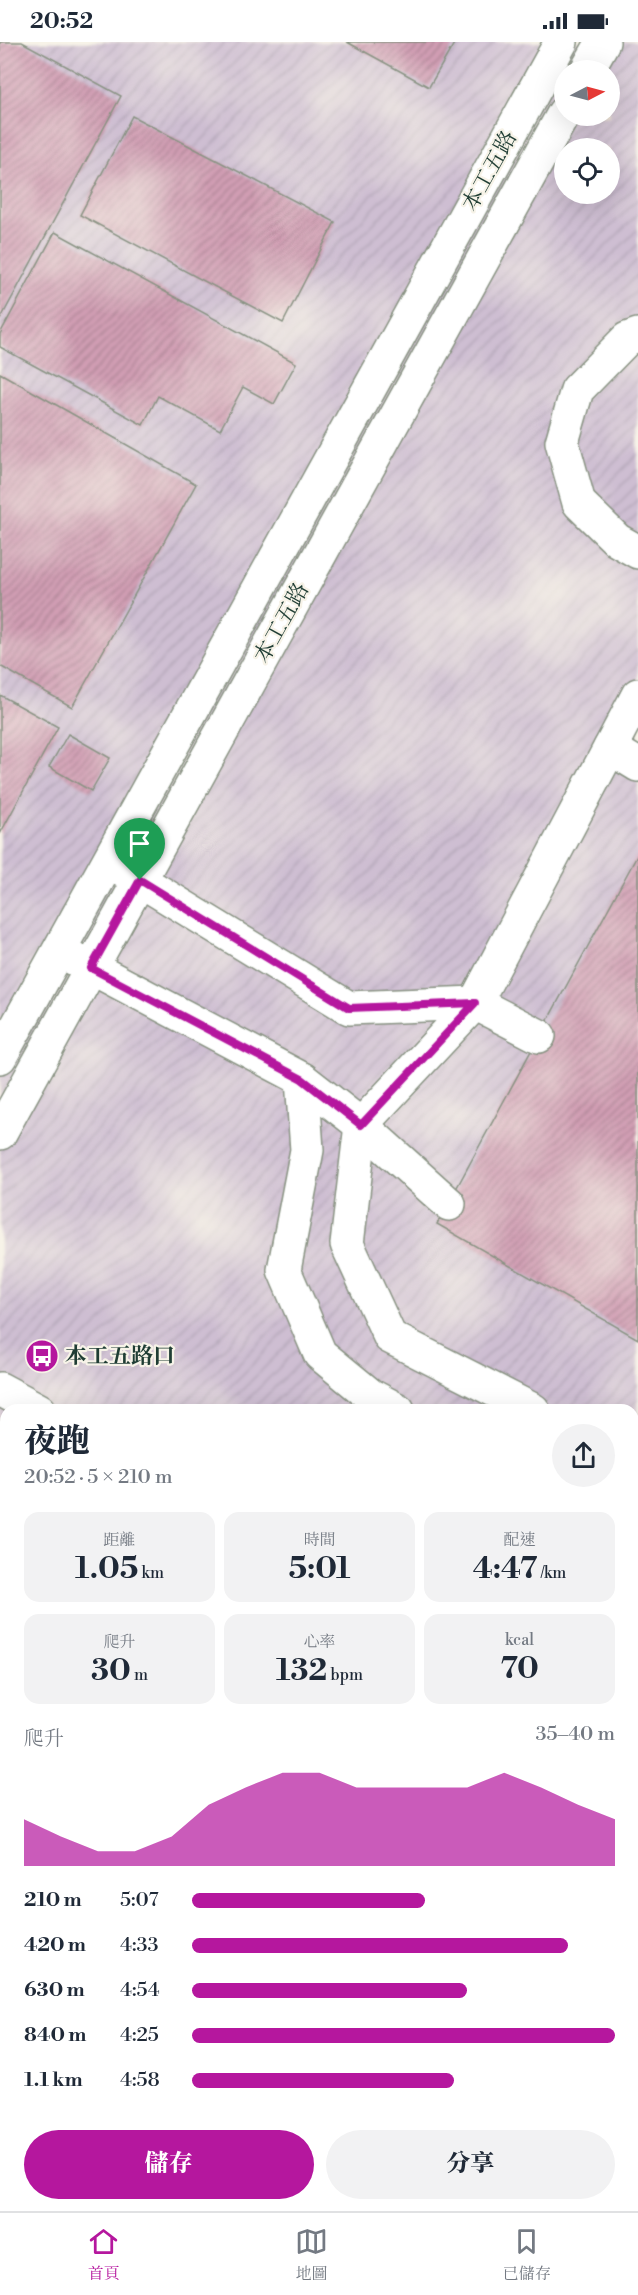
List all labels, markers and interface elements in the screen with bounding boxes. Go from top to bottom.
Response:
text: 20:52 [30,8,93,35]
north arrow [554,60,620,126]
map controls [554,60,620,204]
street label: 本工五路 [457,126,523,216]
button: locate [554,138,620,204]
street label: 本工五路 [249,578,315,668]
pin [114,818,165,880]
icon: arrive [123,827,156,860]
bus stop icon: 本工五路口 [24,1338,60,1374]
place label: 本工五路口 [65,1343,175,1370]
text: 夜跑 [24,1422,90,1463]
button: share [552,1424,615,1487]
text: 20:52 · 5 × 210 m [24,1465,173,1490]
text: 距離 [103,1530,136,1550]
text: 時間 [303,1530,336,1550]
text: 配速 [503,1530,536,1550]
text: 1.05 [75,1550,138,1588]
text: 5:01 [288,1550,351,1588]
text: 4:47 [473,1550,538,1588]
text: km [138,1563,164,1583]
text: /km [538,1563,566,1583]
text: kcal [505,1630,534,1650]
text: 爬升 [103,1632,136,1652]
text: 心率 [303,1632,336,1652]
text: 70 [500,1650,539,1688]
text: 30 [91,1652,131,1690]
text: 132 [276,1652,327,1690]
text: m [131,1665,148,1685]
text: bpm [327,1665,363,1685]
text: 35–40 m [535,1722,615,1747]
text: 爬升 [24,1727,64,1752]
text: 210 m [24,1888,82,1913]
text: 5:07 [120,1888,159,1913]
text: 420 m [24,1933,86,1958]
text: 4:33 [120,1933,159,1958]
text: 630 m [24,1978,85,2003]
text: 4:54 [120,1978,160,2003]
text: 840 m [24,2023,86,2048]
text: 4:25 [120,2023,159,2048]
text: 1.1 km [24,2068,83,2093]
text: 4:58 [120,2068,160,2093]
button: 儲存 [24,2130,314,2199]
button: 分享 [326,2130,615,2199]
tab: 首頁 [87,2225,120,2284]
tab: 地圖 [295,2225,328,2284]
tab: 已儲存 [503,2225,551,2284]

